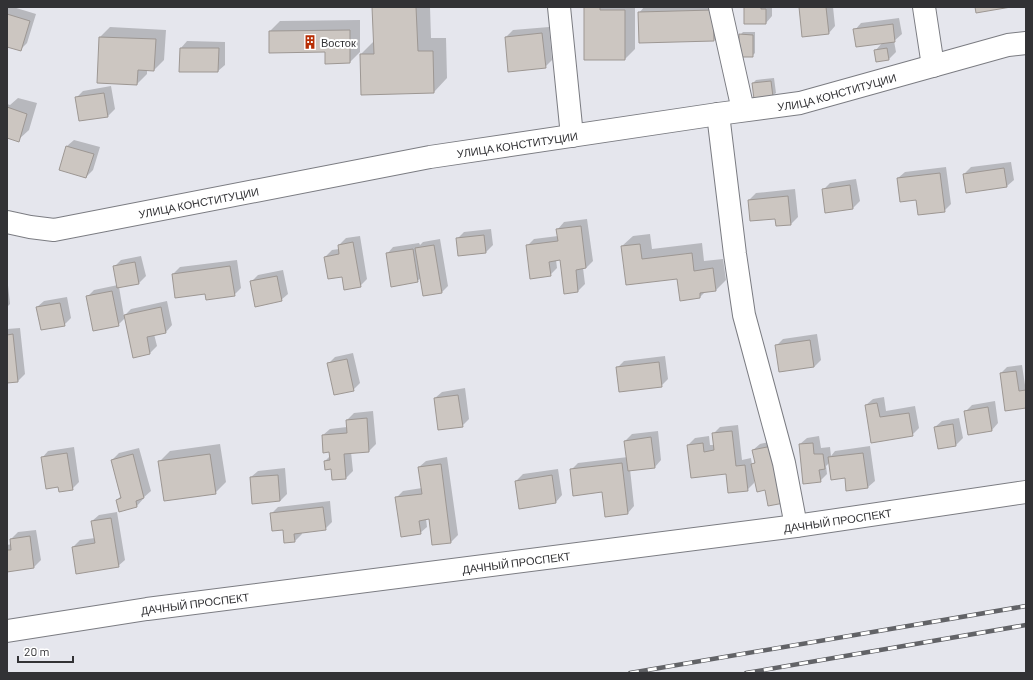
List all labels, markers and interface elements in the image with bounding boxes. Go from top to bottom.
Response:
building icon: Восток [302,34,318,50]
place label: Восток [321,36,356,49]
street label: УЛИЦА КОНСТИТУЦИИ [777,70,898,112]
street label: УЛИЦА КОНСТИТУЦИИ [456,129,579,159]
street label: УЛИЦА КОНСТИТУЦИИ [137,184,260,220]
street label: ДАЧНЫЙ ПРОСПЕКТ [783,505,893,534]
street label: ДАЧНЫЙ ПРОСПЕКТ [461,548,571,575]
street label: ДАЧНЫЙ ПРОСПЕКТ [140,589,250,616]
scale bar [18,638,73,664]
text: 20 m [24,644,50,658]

